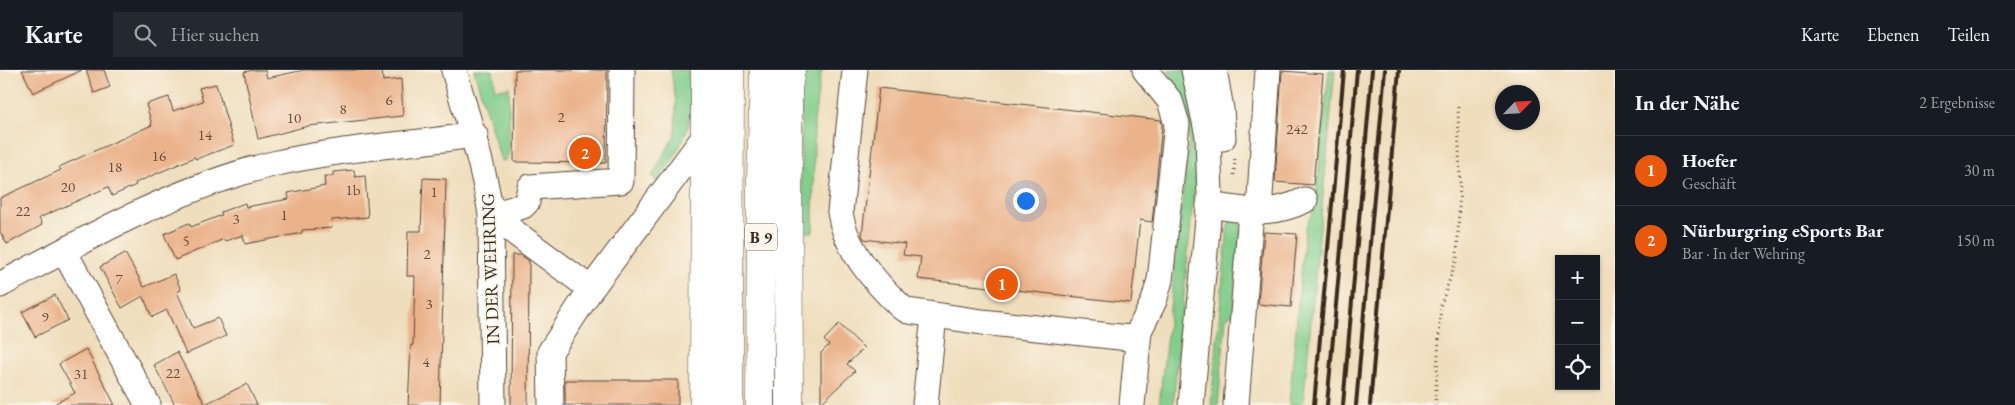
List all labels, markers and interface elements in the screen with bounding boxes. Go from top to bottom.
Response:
search box [113,12,463,57]
text: Karte [25,19,83,50]
icon: search [131,21,159,49]
text: Hier suchen [171,22,260,47]
text: Karte [1801,23,1839,46]
text: Ebenen [1867,23,1920,46]
text: Teilen [1948,23,1990,46]
north arrow [1495,85,1540,130]
text: In der Nähe [1635,89,1740,116]
house number: 6 [385,90,393,109]
text: 2 Ergebnisse [1919,92,1995,113]
house number: 8 [339,99,347,118]
house number: 2 [557,107,565,126]
house number: 10 [287,108,301,127]
house number: 242 [1286,119,1309,138]
house number: 14 [198,125,213,144]
pin: 2 [569,134,601,172]
house number: 16 [152,146,166,165]
text: Hoefer [1682,148,1737,173]
house number: 18 [108,157,122,176]
text: 1 [1647,160,1655,181]
text: 30 m [1964,160,1995,181]
text: Geschäft [1682,173,1736,194]
house number: 20 [61,177,75,196]
house number: 1b [346,180,361,199]
house number: 1 [430,182,438,201]
your location [1013,188,1039,214]
street label: IN DER WEHRING [476,193,504,345]
house number: 22 [16,201,31,220]
house number: 1 [280,205,288,224]
house number: 3 [232,209,240,228]
text: Nürburgring eSports Bar [1682,218,1884,243]
road number: B 9 [745,224,777,250]
text: 2 [1647,230,1655,251]
text: 150 m [1956,230,1995,251]
house number: 5 [182,231,190,250]
text: Bar · In der Wehring [1682,243,1805,264]
house number: 2 [423,244,431,263]
map controls [1555,255,1600,390]
button: + [1555,255,1600,300]
pin: 1 [986,265,1018,303]
house number: 7 [115,269,123,288]
house number: 3 [425,294,433,313]
button: − [1555,300,1600,345]
house number: 9 [41,307,49,326]
button: locate [1555,345,1600,390]
house number: 4 [422,352,430,371]
house number: 22 [166,363,181,382]
house number: 31 [74,364,88,383]

